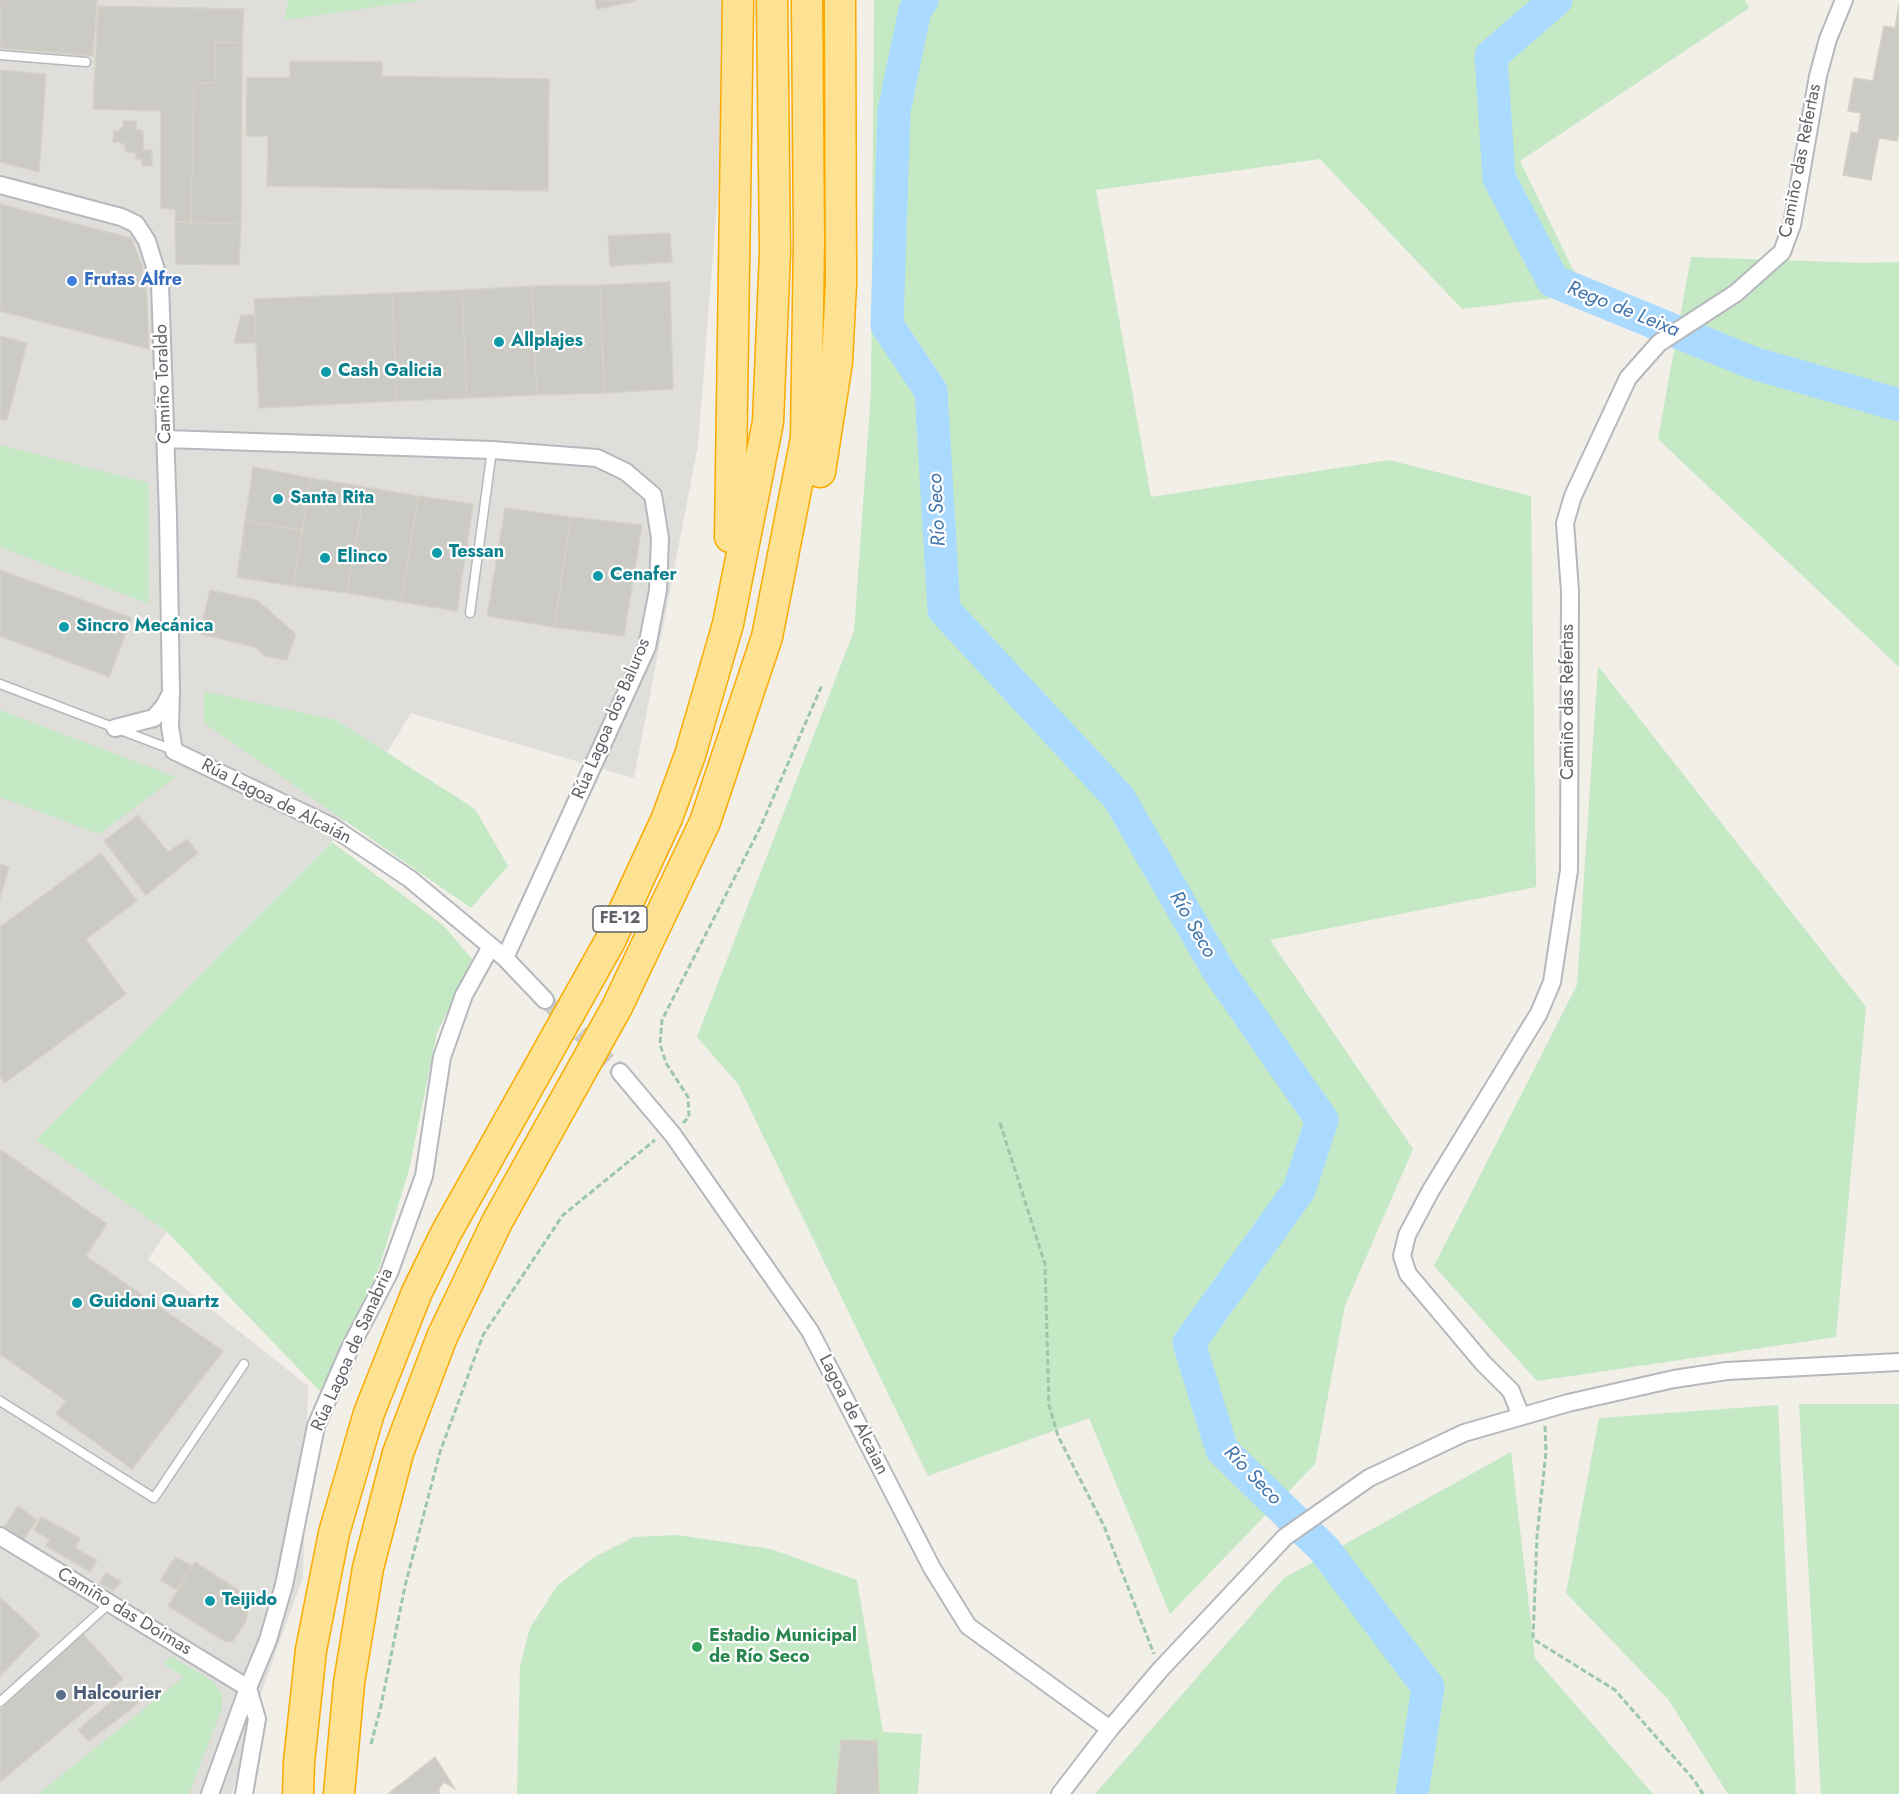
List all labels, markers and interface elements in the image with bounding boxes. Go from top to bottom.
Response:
street label: Camiño das Refertas [1776,82,1826,240]
place label: Frutas Alfre [84,270,182,292]
marker: Frutas Alfre [65,274,79,288]
water label: Rego de Leixa [1564,277,1682,343]
street label: Camiño Toraldo [151,324,177,444]
place label: Allplajes [511,331,583,353]
marker: Allplajes [492,335,506,349]
place label: Cash Galicia [338,361,442,383]
marker: Cash Galicia [319,365,333,379]
water label: Río Seco [924,473,952,547]
place label: Santa Rita [290,488,374,510]
marker: Santa Rita [271,492,285,506]
place label: Tessan [449,542,504,564]
marker: Tessan [430,546,444,560]
place label: Elinco [337,547,388,569]
marker: Elinco [318,551,332,565]
place label: Cenafer [610,565,677,587]
marker: Cenafer [591,569,605,583]
place label: Sincro Mecánica [76,616,214,638]
marker: Sincro Mecánica [57,620,71,634]
street label: Camiño das Refertas [1558,624,1580,780]
street label: Rúa Lagoa dos Baluros [568,635,656,803]
street label: Rúa Lagoa de Alcaián [197,755,355,849]
water label: Río Seco [1163,887,1221,963]
road number: FE-12 [593,906,647,932]
street label: Rúa Lagoa de Sanabria [307,1265,399,1435]
place label: Guidoni Quartz [89,1292,220,1314]
marker: Guidoni Quartz [70,1296,84,1310]
street label: Lagoa de Alcaian [813,1351,893,1479]
water label: Río Seco [1218,1441,1286,1511]
street label: Camiño das Doimas [53,1563,195,1661]
place label: Teijido [222,1590,277,1612]
marker: Teijido [203,1594,217,1608]
place label: Estadio Municipal de Río Seco [709,1626,857,1668]
marker: Estadio Municipal de Río Seco [690,1640,704,1654]
place label: Halcourier [73,1684,162,1706]
marker: Halcourier [54,1688,68,1702]

